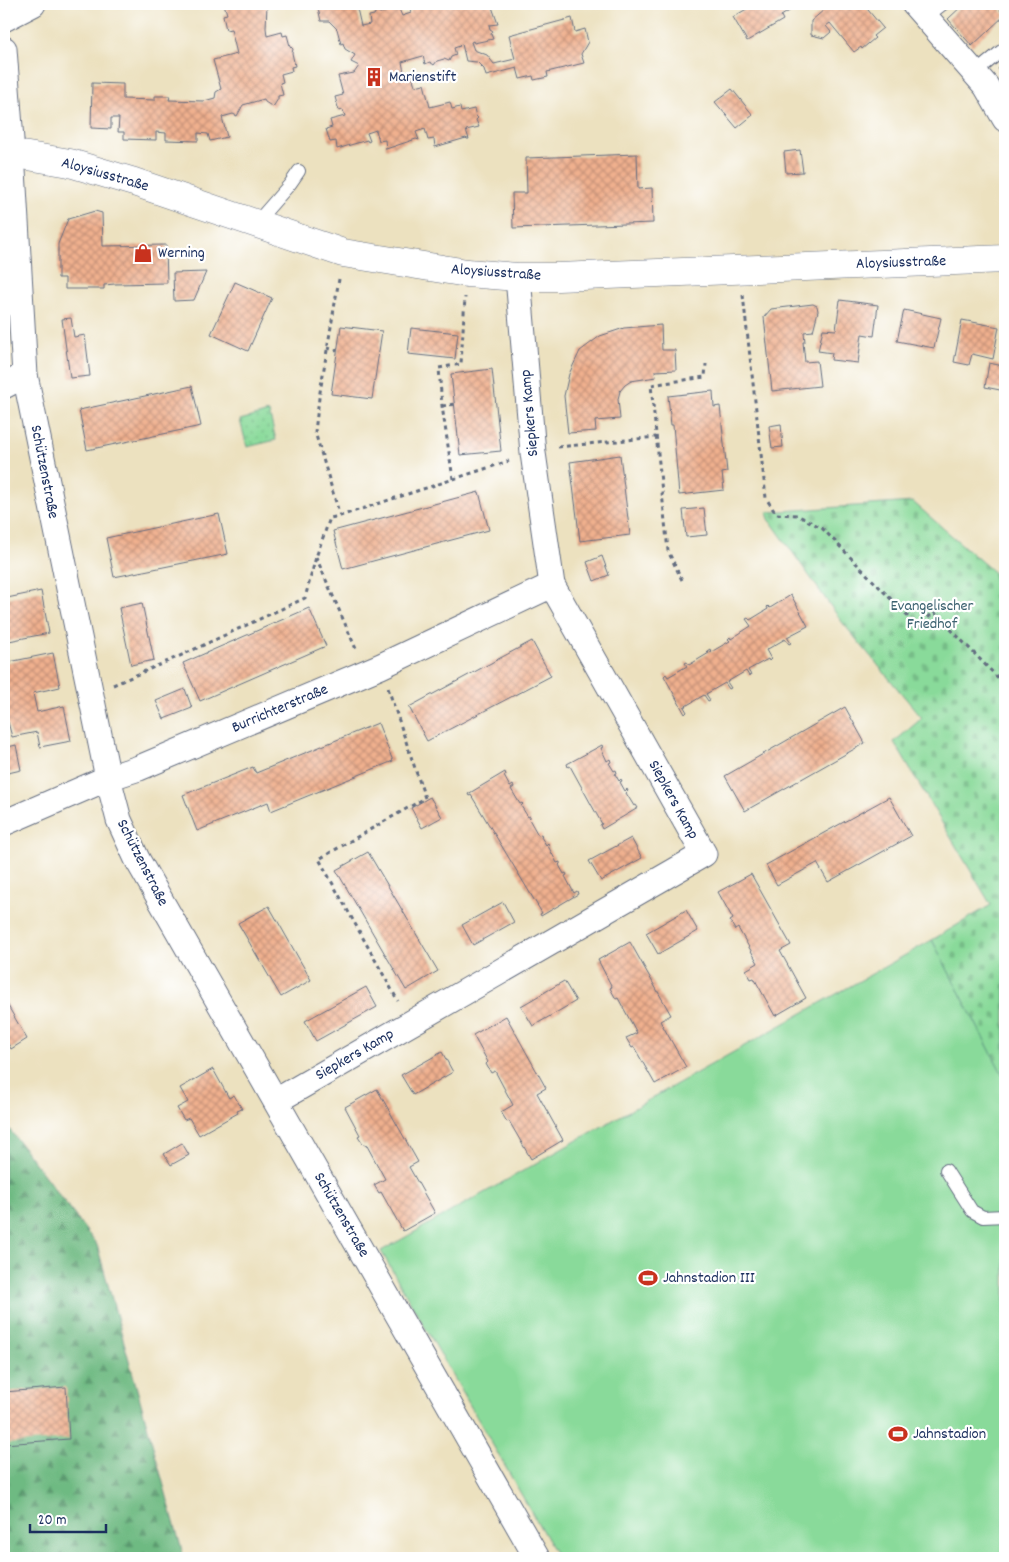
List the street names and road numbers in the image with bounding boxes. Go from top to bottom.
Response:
street label: Aloysiusstraße [58,152,152,198]
street label: Aloysiusstraße [856,250,946,276]
street label: Aloysiusstraße [450,258,542,288]
street label: Siepkers Kamp [515,368,545,458]
street label: Schützenstraße [24,423,64,521]
street label: Burrichterstraße [228,678,332,740]
street label: Siepkers Kamp [642,756,704,844]
street label: Schützenstraße [110,816,174,910]
street label: Siepkers Kamp [311,1023,399,1087]
street label: Schützenstraße [307,1168,375,1262]

